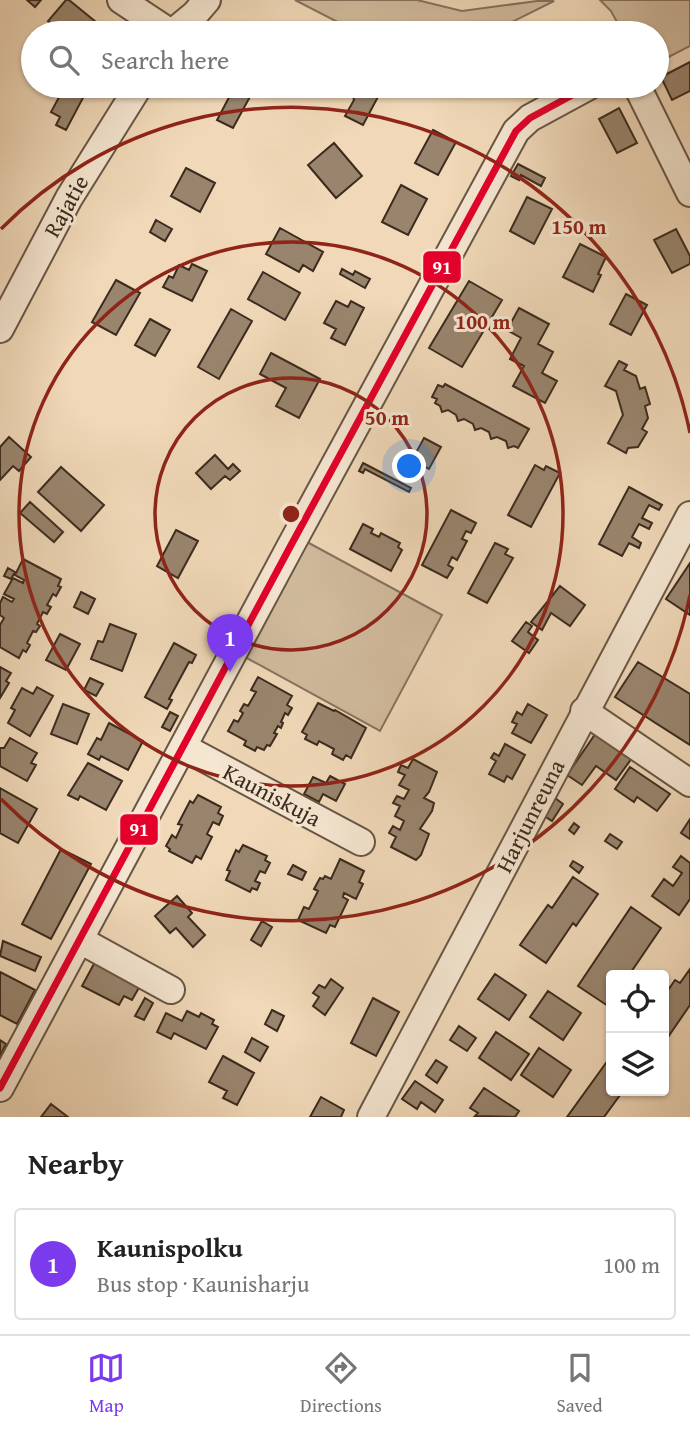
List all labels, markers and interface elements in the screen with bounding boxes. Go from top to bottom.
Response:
search box [21,21,669,98]
text: Search here [101,40,229,79]
icon: search [45,41,83,79]
street label: Rajatie [35,169,96,243]
text: 150 m [551,211,607,242]
line badge: 91 [422,250,462,284]
text: 91 [432,253,452,281]
text: 100 m [455,306,511,337]
text: 50 m [365,402,409,433]
your location [392,449,426,483]
centre of rings [279,502,303,526]
pin: 1 [207,614,253,672]
street label: Harjunreuna [487,753,572,878]
street label: Kauniskuja [217,755,327,834]
line badge: 91 [119,813,159,846]
text: 91 [129,815,149,843]
map controls [606,970,669,1096]
button: locate [606,970,669,1033]
button: layers [606,1033,669,1096]
text: Nearby [28,1141,124,1185]
text: Kaunispolku [97,1228,243,1267]
text: 1 [47,1248,59,1281]
text: 100 m [603,1248,660,1281]
text: Bus stop · Kaunisharju [97,1267,309,1300]
tab: Map [87,1349,125,1419]
tab: Directions [300,1349,382,1419]
tab: Saved [557,1349,603,1419]

